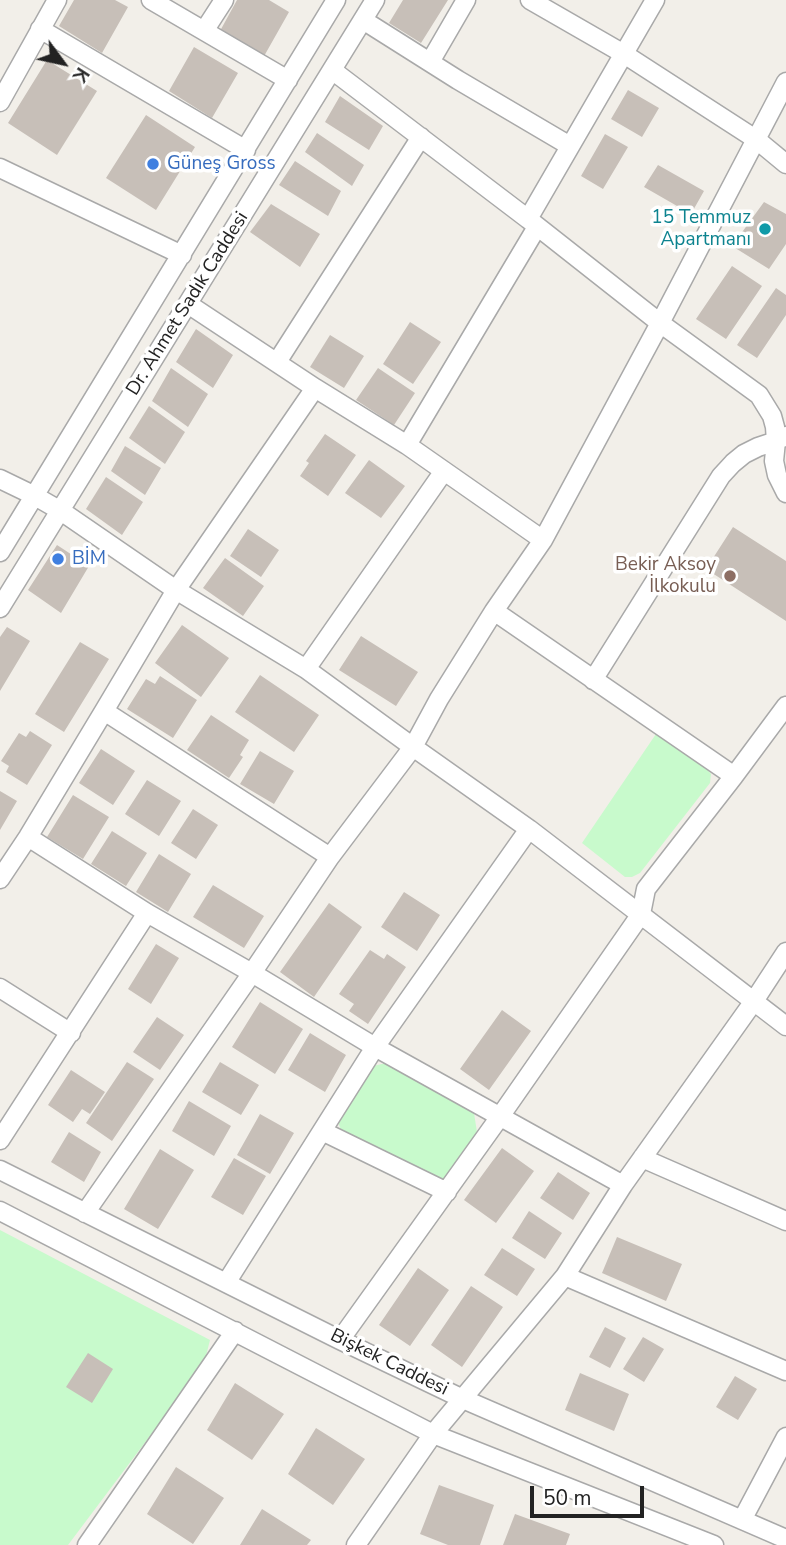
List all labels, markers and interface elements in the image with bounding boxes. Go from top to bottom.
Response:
north arrow [28,28,98,98]
text: K [66,62,95,87]
place label: Güneş Gross [167,153,276,175]
marker: Güneş Gross [145,156,161,172]
place label: 15 Temmuz Apartmanı [651,207,751,251]
street label: Dr. Ahmet Sadık Caddesi [122,208,254,400]
marker: 15 Temmuz Apartmanı [757,221,773,237]
place label: BİM [72,548,106,570]
marker: BİM [50,551,66,567]
place label: Bekir Aksoy İlkokulu [615,554,716,598]
marker: Bekir Aksoy İlkokulu [722,568,738,584]
street label: Bişkek Caddesi [326,1325,452,1401]
scale bar [534,1472,648,1516]
text: 50 m [543,1484,592,1512]

